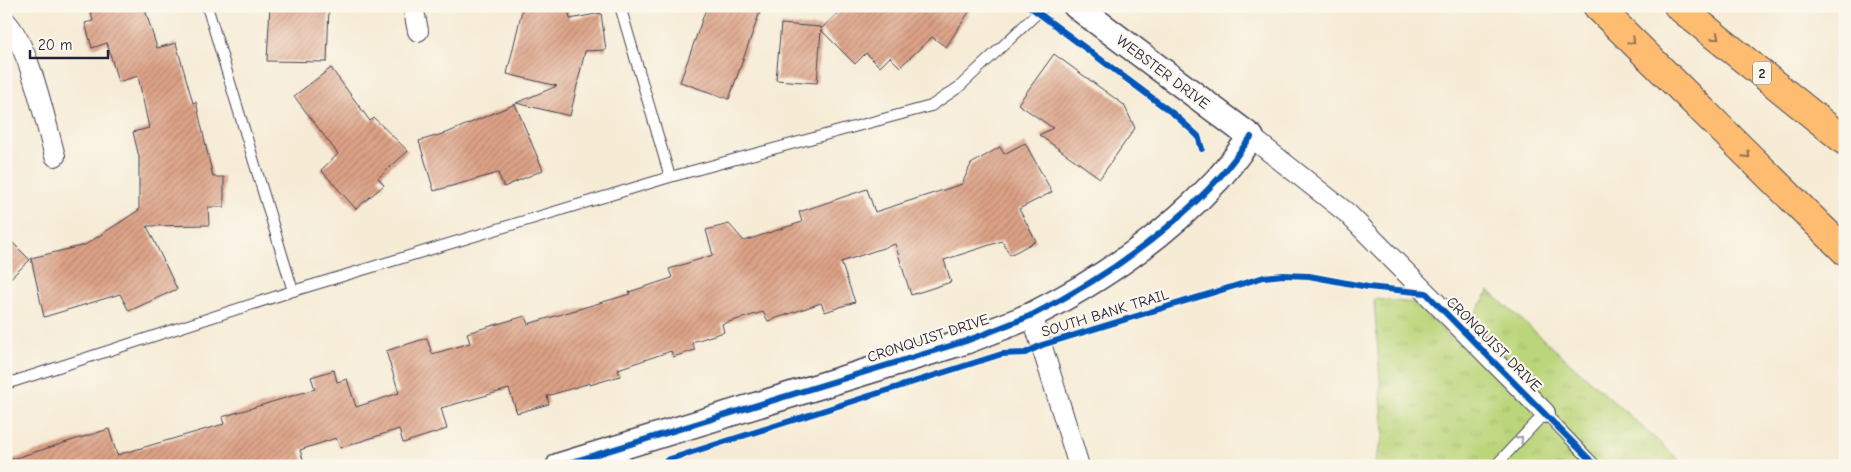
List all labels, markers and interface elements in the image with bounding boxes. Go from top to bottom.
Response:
scale bar [30,28,108,60]
street label: WEBSTER DRIVE [1113,31,1213,113]
one-way arrow [1711,31,1720,40]
one-way arrow [1626,35,1635,44]
text: 20 m [38,36,72,54]
road number: 2 [1753,62,1771,84]
one-way arrow [1741,149,1750,158]
street label: SOUTH BANK TRAIL [1039,285,1171,341]
street label: CRONQUIST DRIVE [1443,293,1545,395]
street label: CRONQUIST DRIVE [865,310,991,366]
one-way arrow [1514,436,1523,445]

